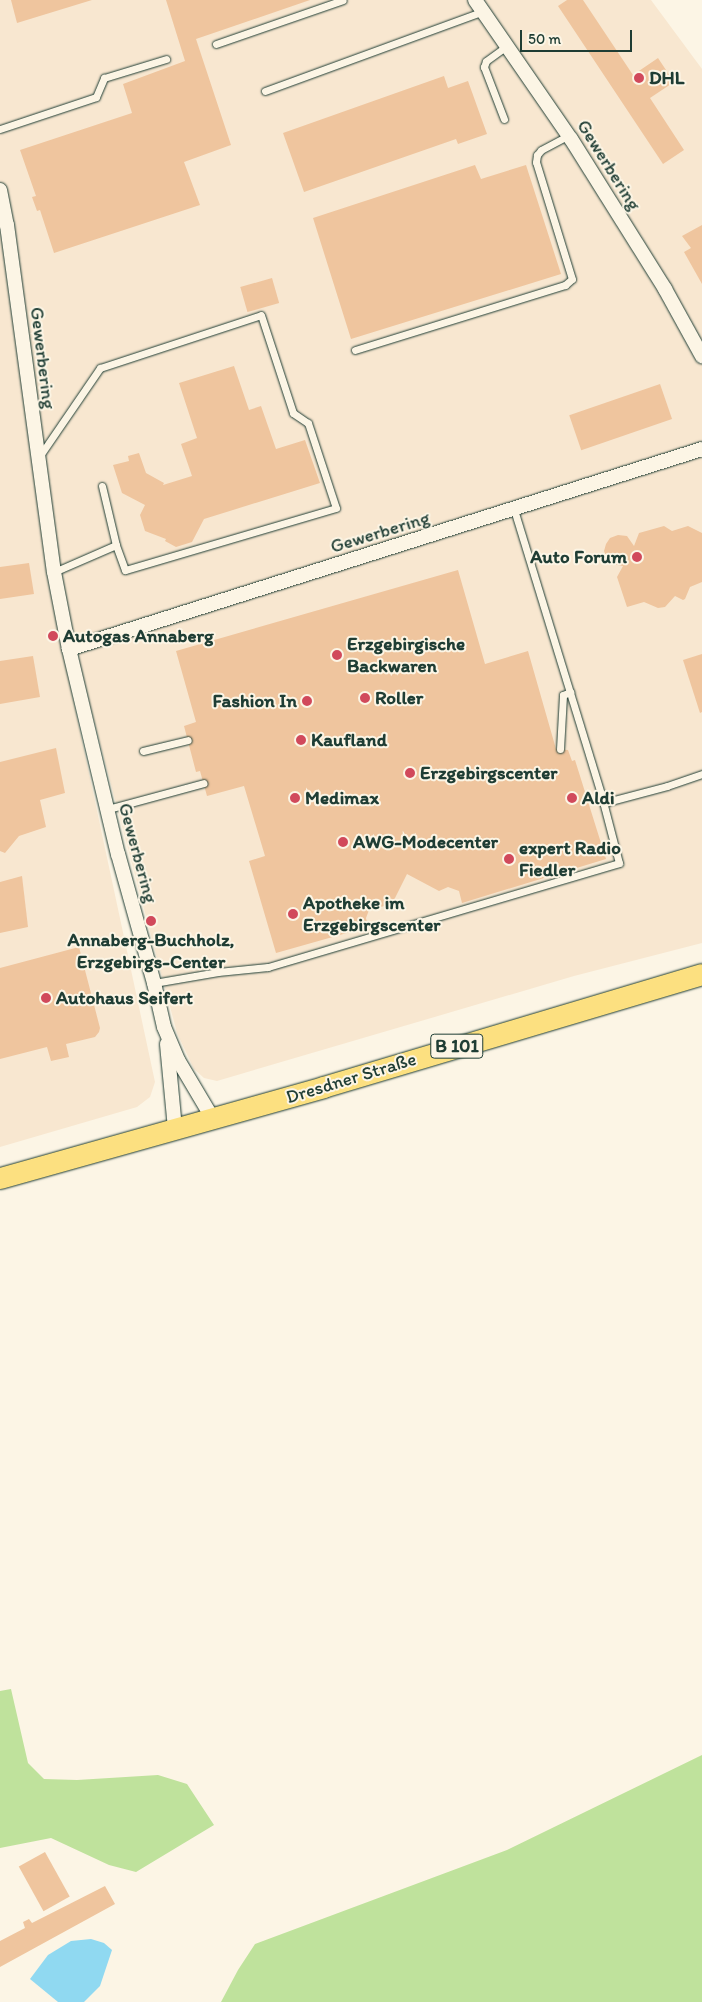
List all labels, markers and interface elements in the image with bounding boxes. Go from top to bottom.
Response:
scale bar [522,20,634,52]
text: 50 m [528,30,561,48]
place label: DHL [649,67,684,89]
marker: DHL [633,72,645,84]
street label: Gewerbering [572,115,646,215]
street label: Gewerbering [25,306,61,410]
street label: Gewerbering [328,506,432,558]
place label: Auto Forum [531,546,627,568]
marker: Auto Forum [631,551,643,563]
place label: Autogas Annaberg [63,625,214,647]
marker: Autogas Annaberg [47,630,59,642]
place label: Erzgebirgische Backwaren [347,633,465,677]
marker: Erzgebirgische Backwaren [331,649,343,661]
place label: Roller [375,687,423,709]
place label: Fashion In [212,690,297,712]
marker: Roller [359,692,371,704]
marker: Fashion In [301,695,313,707]
place label: Kaufland [311,729,387,751]
marker: Kaufland [295,734,307,746]
place label: Erzgebirgscenter [420,762,557,784]
marker: Erzgebirgscenter [404,767,416,779]
place label: Medimax [305,787,379,809]
place label: Aldi [582,787,615,809]
marker: Medimax [289,792,301,804]
marker: Aldi [566,792,578,804]
street label: Gewerbering [114,800,162,906]
place label: AWG-Modecenter [353,831,498,853]
marker: AWG-Modecenter [337,836,349,848]
place label: expert Radio Fiedler [519,837,621,881]
marker: expert Radio Fiedler [503,853,515,865]
place label: Apotheke im Erzgebirgscenter [303,892,440,936]
marker: Apotheke im Erzgebirgscenter [287,908,299,920]
marker: Annaberg-Buchholz, Erzgebirgs-Center [145,915,157,927]
place label: Annaberg-Buchholz, Erzgebirgs-Center [68,929,234,973]
place label: Autohaus Seifert [56,987,193,1009]
marker: Autohaus Seifert [40,992,52,1004]
road number: B 101 [430,1030,484,1062]
street label: Dresdner Straße [283,1047,419,1109]

